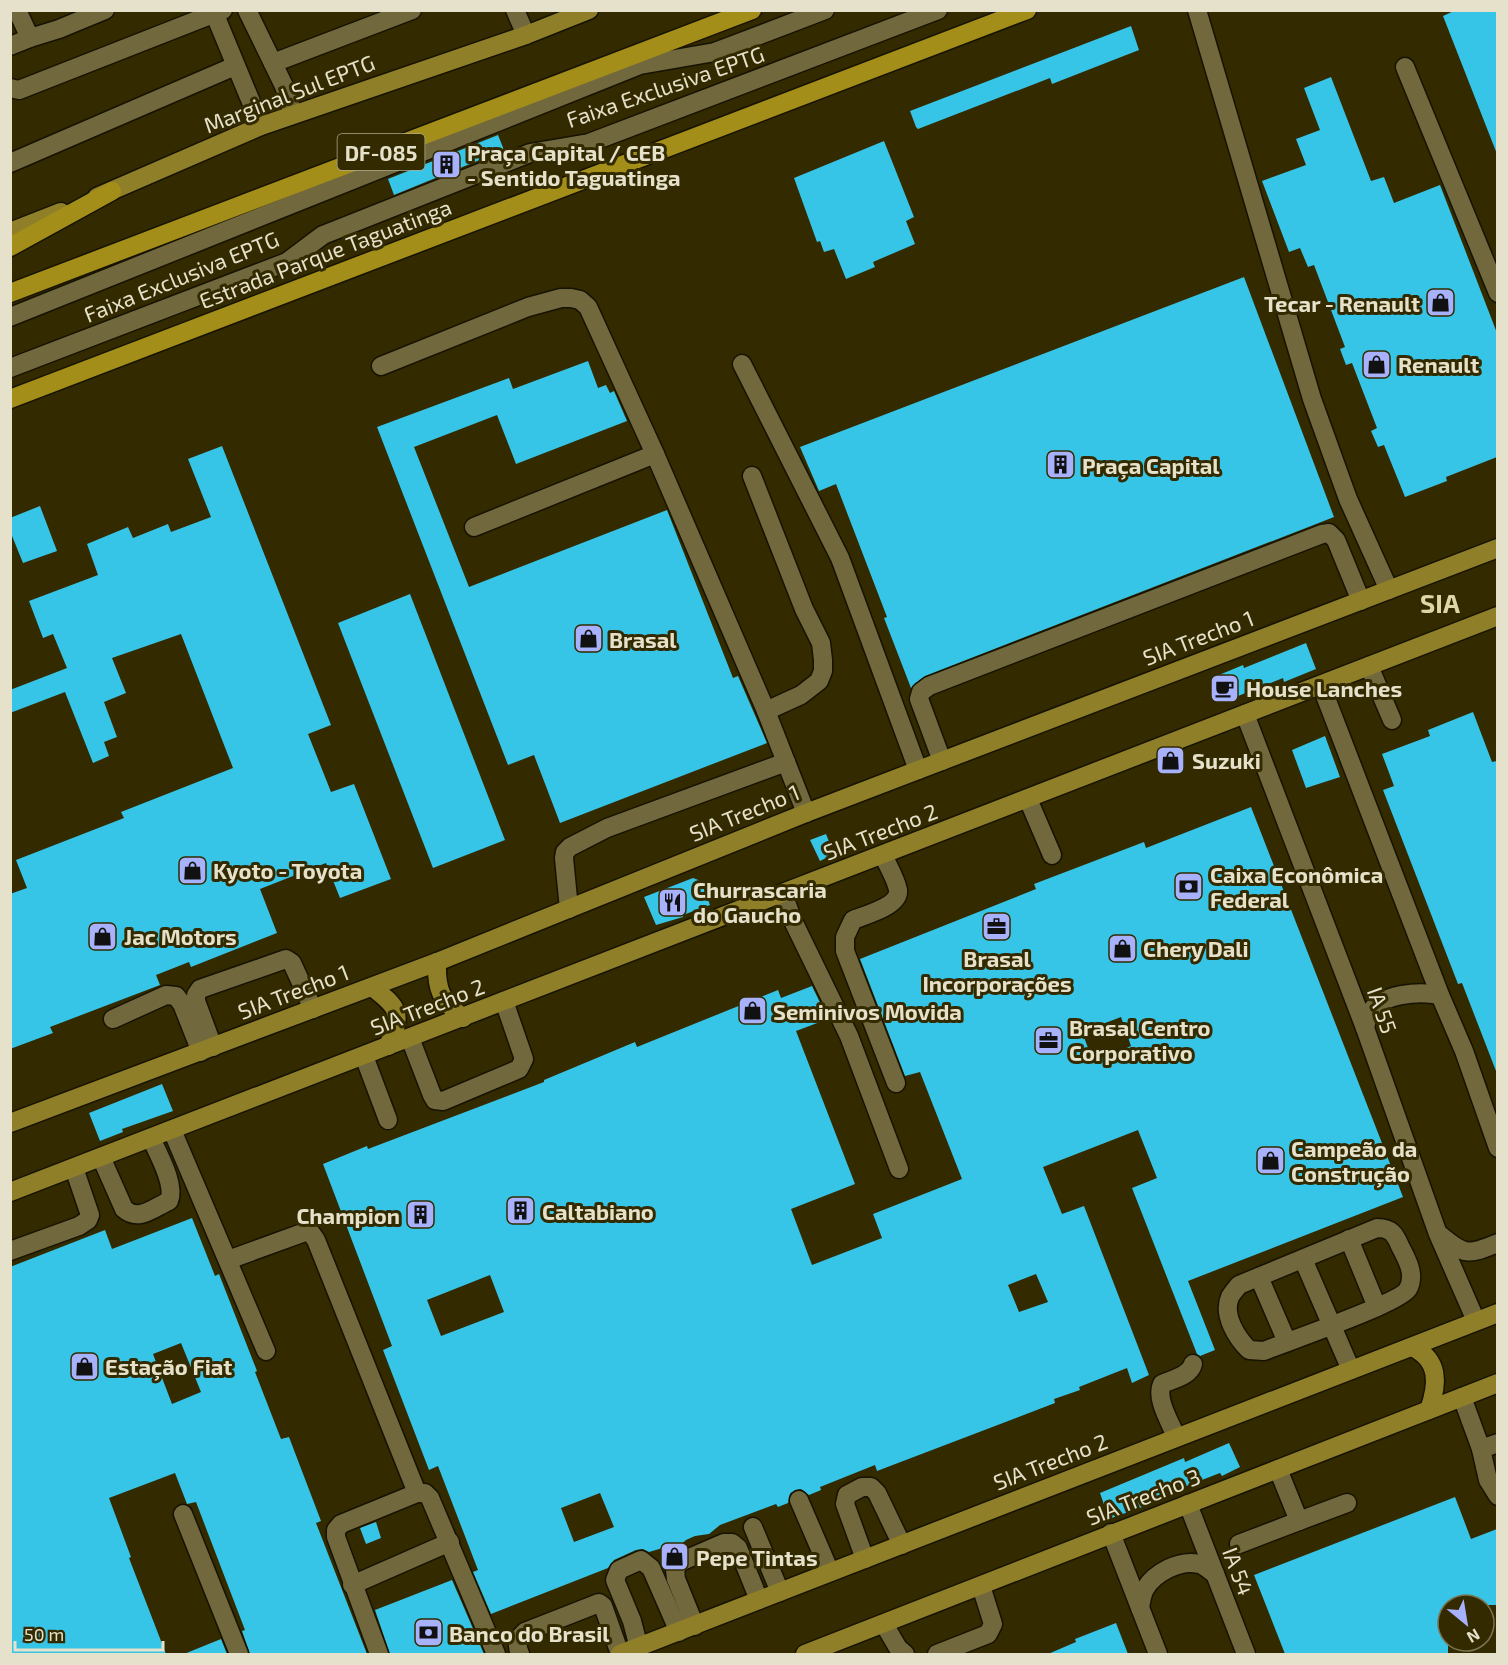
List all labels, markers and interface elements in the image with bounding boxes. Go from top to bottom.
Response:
street label: Faixa Exclusiva EPTG [563,40,767,132]
street label: Marginal Sul EPTG [200,48,378,138]
road number: DF-085 [338,134,424,170]
place label: Praça Capital / CEB - Sentido Taguatinga [467,139,681,190]
building icon: Praça Capital / CEB - Sentido Taguatinga [430,149,462,181]
street label: Estrada Parque Taguatinga [195,193,455,313]
street label: Faixa Exclusiva EPTG [80,225,282,327]
shop icon: Tecar - Renault [1425,287,1457,319]
place label: Tecar - Renault [1264,290,1420,316]
shop icon: Renault [1361,348,1393,380]
place label: Renault [1398,351,1479,377]
building icon: Praça Capital [1045,449,1077,481]
place label: Praça Capital [1082,452,1220,480]
district label: SIA [1420,587,1460,618]
street label: SIA Trecho 1 [1139,604,1257,670]
shop icon: Brasal [572,623,604,655]
place label: Brasal [609,626,677,652]
cafe icon: House Lanches [1209,672,1241,704]
place label: House Lanches [1246,675,1402,701]
shop icon: Suzuki [1155,744,1187,776]
place label: Suzuki [1192,747,1261,773]
street label: SIA Trecho 1 [685,778,803,846]
street label: SIA Trecho 2 [819,797,941,865]
shop icon: Kyoto - Toyota [176,854,208,886]
place label: Kyoto - Toyota [213,857,362,884]
place label: Caixa Econômica Federal [1210,861,1383,912]
bank icon: Caixa Econômica Federal [1173,871,1205,903]
place label: Churrascaria do Gaucho [693,876,827,927]
restaurant icon: Churrascaria do Gaucho [656,886,688,918]
office icon: Brasal Incorporações [981,910,1013,942]
shop icon: Jac Motors [87,920,119,952]
place label: Jac Motors [124,923,237,949]
shop icon: Chery Dali [1106,932,1138,964]
place label: Chery Dali [1143,935,1249,962]
place label: Brasal Incorporações [922,945,1072,998]
street label: SIA Trecho 1 [234,958,352,1024]
street label: SIA Trecho 2 [366,972,488,1040]
street label: IA 55 [1363,983,1403,1037]
shop icon: Seminivos Movida [736,995,768,1027]
place label: Seminivos Movida [773,998,962,1024]
place label: Brasal Centro Corporativo [1069,1014,1210,1065]
office icon: Brasal Centro Corporativo [1032,1024,1064,1056]
place label: Campeão da Construção [1291,1135,1417,1188]
shop icon: Campeão da Construção [1254,1145,1286,1177]
building icon: Caltabiano [505,1195,537,1227]
place label: Caltabiano [542,1198,654,1224]
building icon: Champion [405,1199,437,1231]
place label: Champion [296,1202,400,1228]
shop icon: Estação Fiat [68,1350,100,1382]
place label: Estação Fiat [105,1353,232,1381]
street label: SIA Trecho 2 [989,1427,1111,1495]
street label: SIA Trecho 3 [1082,1462,1204,1530]
shop icon: Pepe Tintas [659,1541,691,1573]
street label: IA 54 [1218,1543,1260,1599]
place label: Pepe Tintas [696,1544,818,1570]
north arrow [1436,1593,1496,1653]
scale bar [15,1614,164,1652]
bank icon: Banco do Brasil [412,1617,444,1649]
place label: Banco do Brasil [449,1620,610,1646]
text: 50 m [24,1623,64,1645]
text: N [1464,1625,1484,1648]

